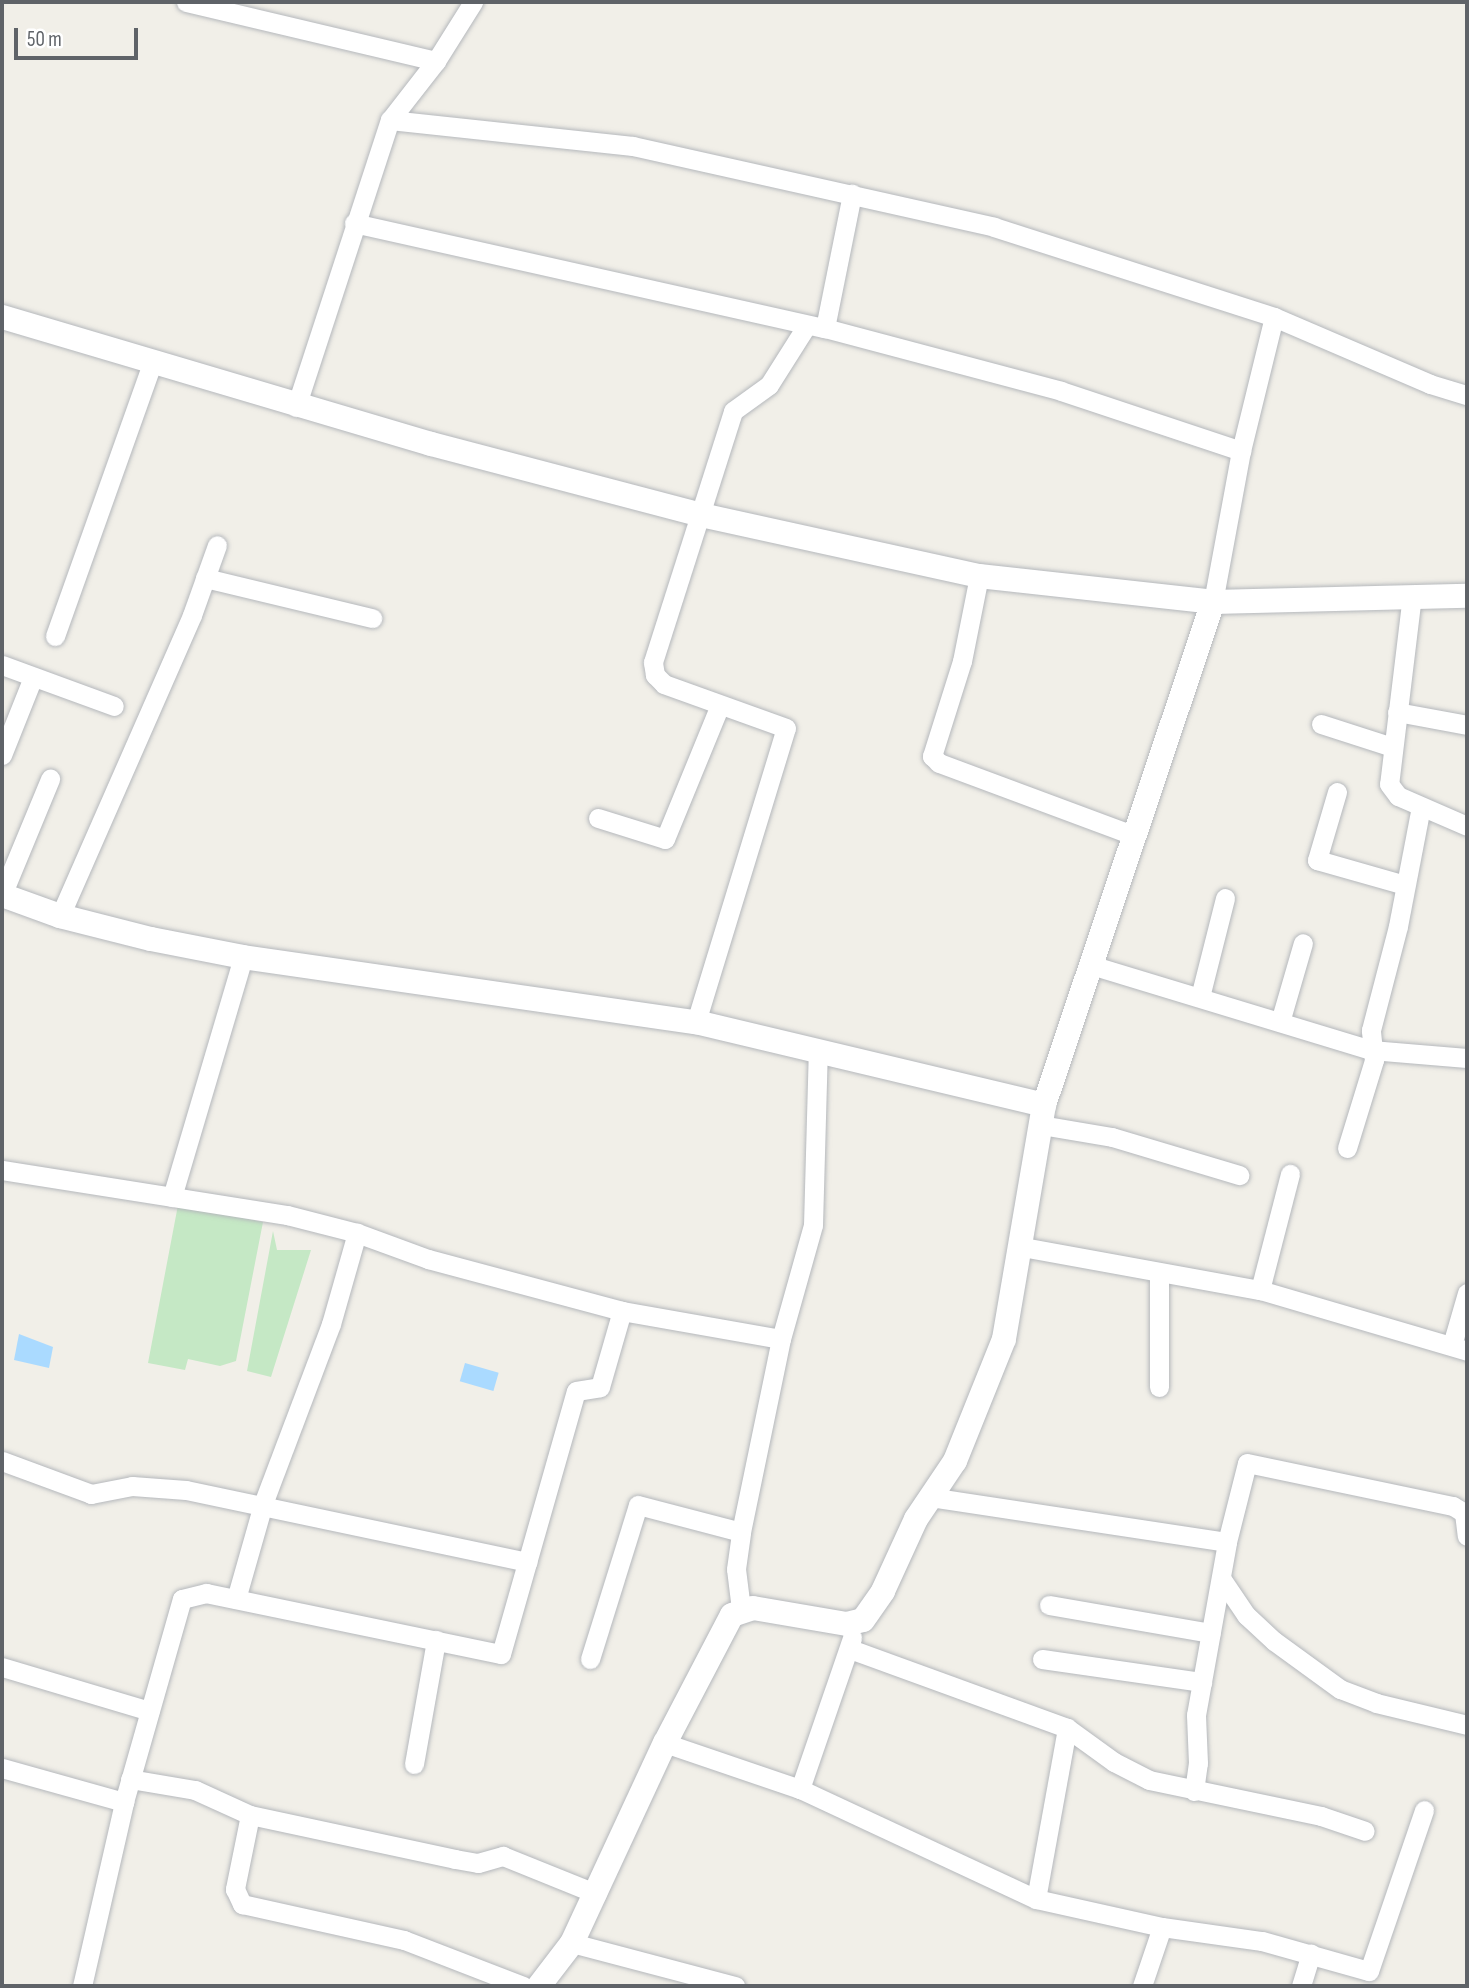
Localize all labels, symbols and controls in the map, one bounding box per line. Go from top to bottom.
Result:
scale bar [18,14,142,58]
text: 50 m [27,27,62,52]

